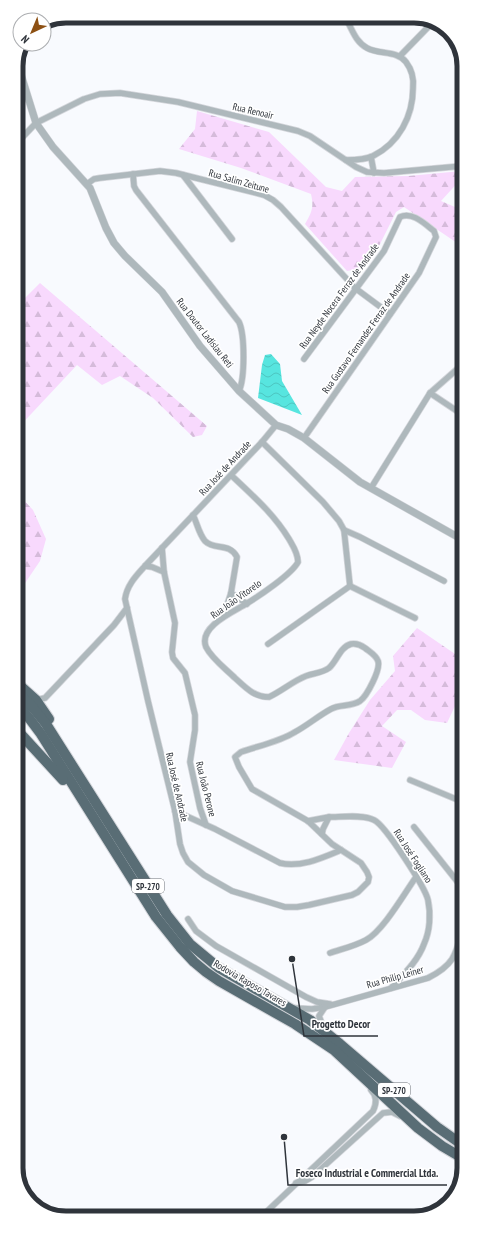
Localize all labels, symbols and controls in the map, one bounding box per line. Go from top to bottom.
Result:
north arrow [12,12,52,52]
text: N [18,32,32,46]
street label: Rua Renoair [231,100,275,122]
street label: Rua Salim Zeitune [207,166,271,196]
street label: Rua Neyde Nocera Ferraz de Andrade [296,241,382,351]
street label: Rua Gustavo Fernandez Ferraz de Andrade [319,270,413,396]
street label: Rua Doutor Ladislau Reti [174,295,236,371]
street label: Rua José de Andrade [196,438,254,498]
street label: Rua João Vitorelo [208,577,264,621]
street label: Rua José de Andrade [163,751,191,823]
street label: Rua João Perone [193,760,219,818]
street label: Rua José Fogliano [391,827,435,885]
road number: SP-270 [132,879,164,893]
street label: Rodovia Raposo Tavares [211,957,289,1009]
street label: Rua Philip Leiner [365,963,425,991]
callout: Progetto Decor [304,1013,378,1036]
text: Progetto Decor [312,1017,371,1031]
road number: SP-270 [378,1083,410,1097]
callout: Foseco Industrial e Commercial Ltda. [288,1162,447,1185]
text: Foseco Industrial e Commercial Ltda. [296,1166,438,1180]

